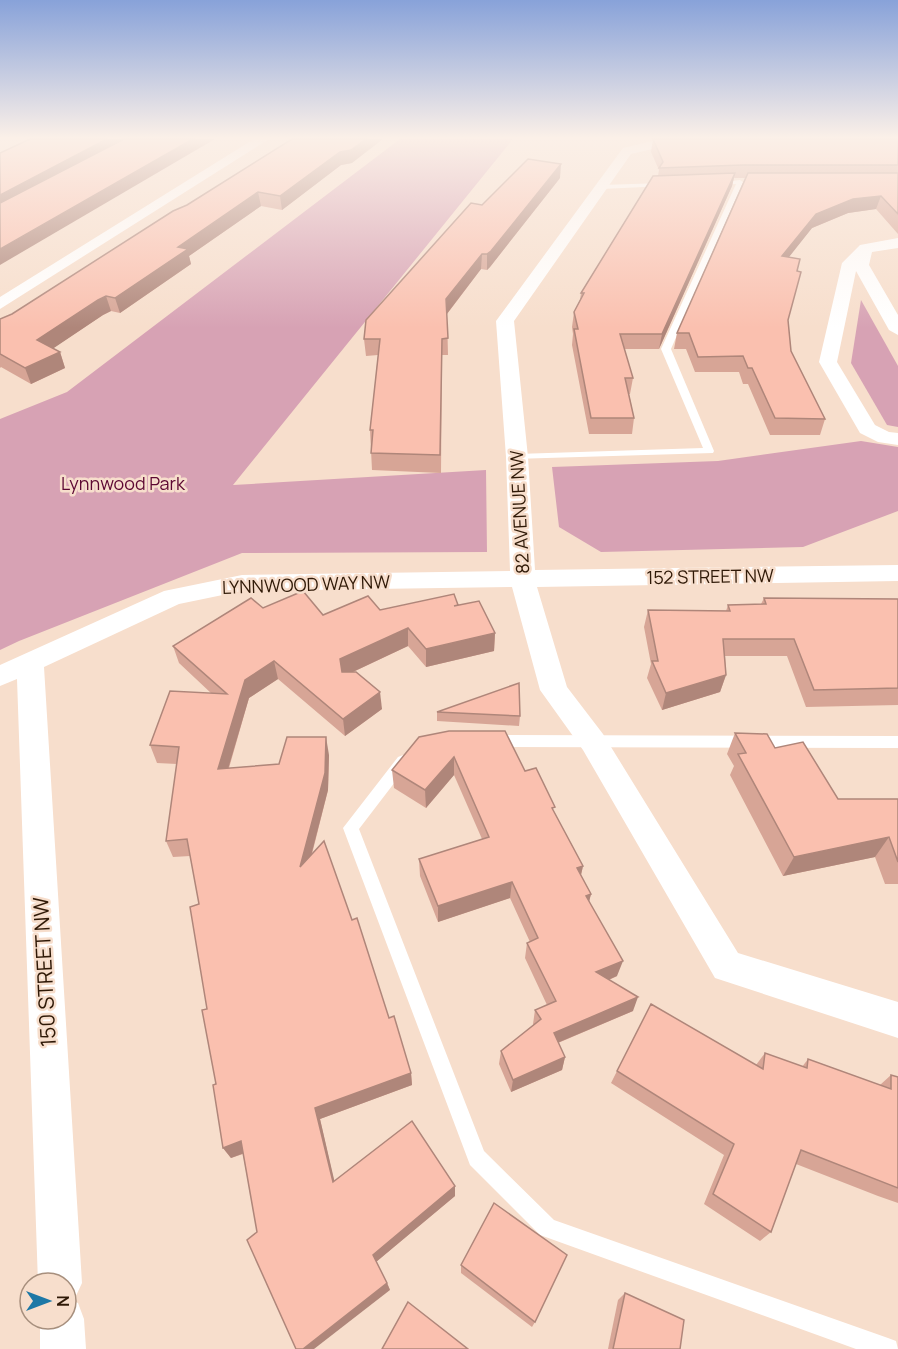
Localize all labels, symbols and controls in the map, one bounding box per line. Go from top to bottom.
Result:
street label: 82 AVENUE NW [504,450,534,574]
park label: Lynnwood Park [61,471,186,495]
street label: 152 STREET NW [646,563,774,589]
street label: LYNNWOOD WAY NW [221,569,391,599]
street label: 150 STREET NW [26,896,62,1048]
north arrow [18,1271,78,1331]
text: N [52,1295,74,1307]

